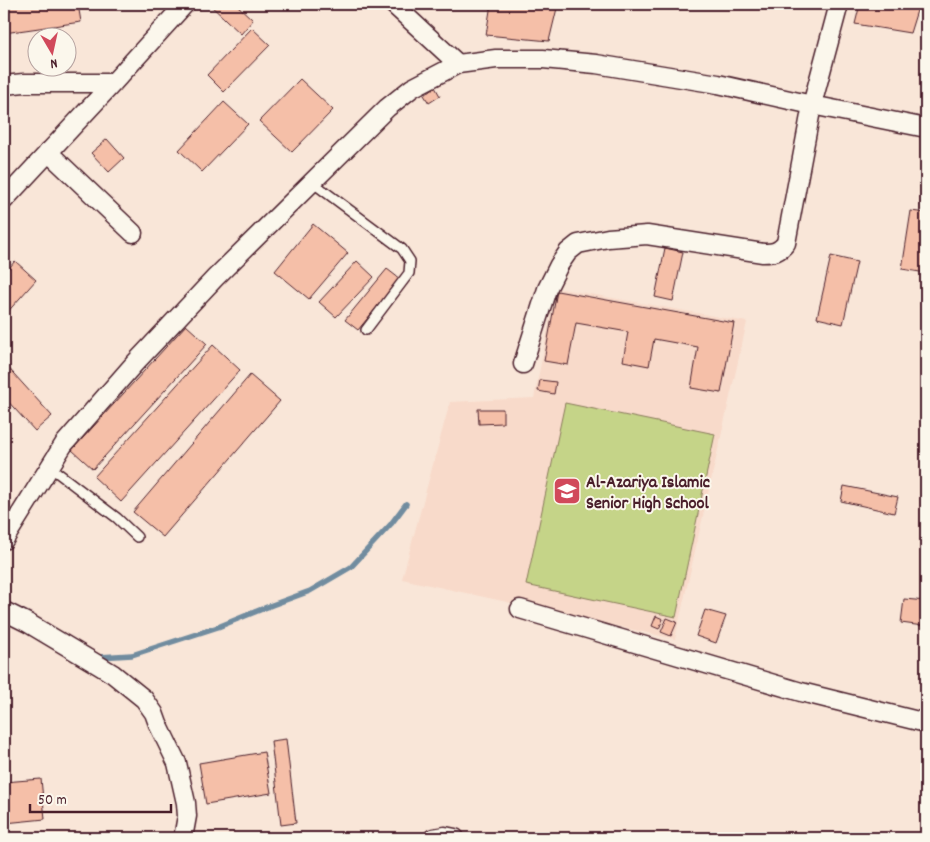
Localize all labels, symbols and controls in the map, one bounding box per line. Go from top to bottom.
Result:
north arrow [28,28,78,78]
text: N [49,52,59,73]
place label: Al-Azariya Islamic Senior High School [586,471,710,517]
school or university icon: Al-Azariya Islamic Senior High School [552,476,582,506]
scale bar [30,782,171,814]
text: 50 m [38,790,67,812]

